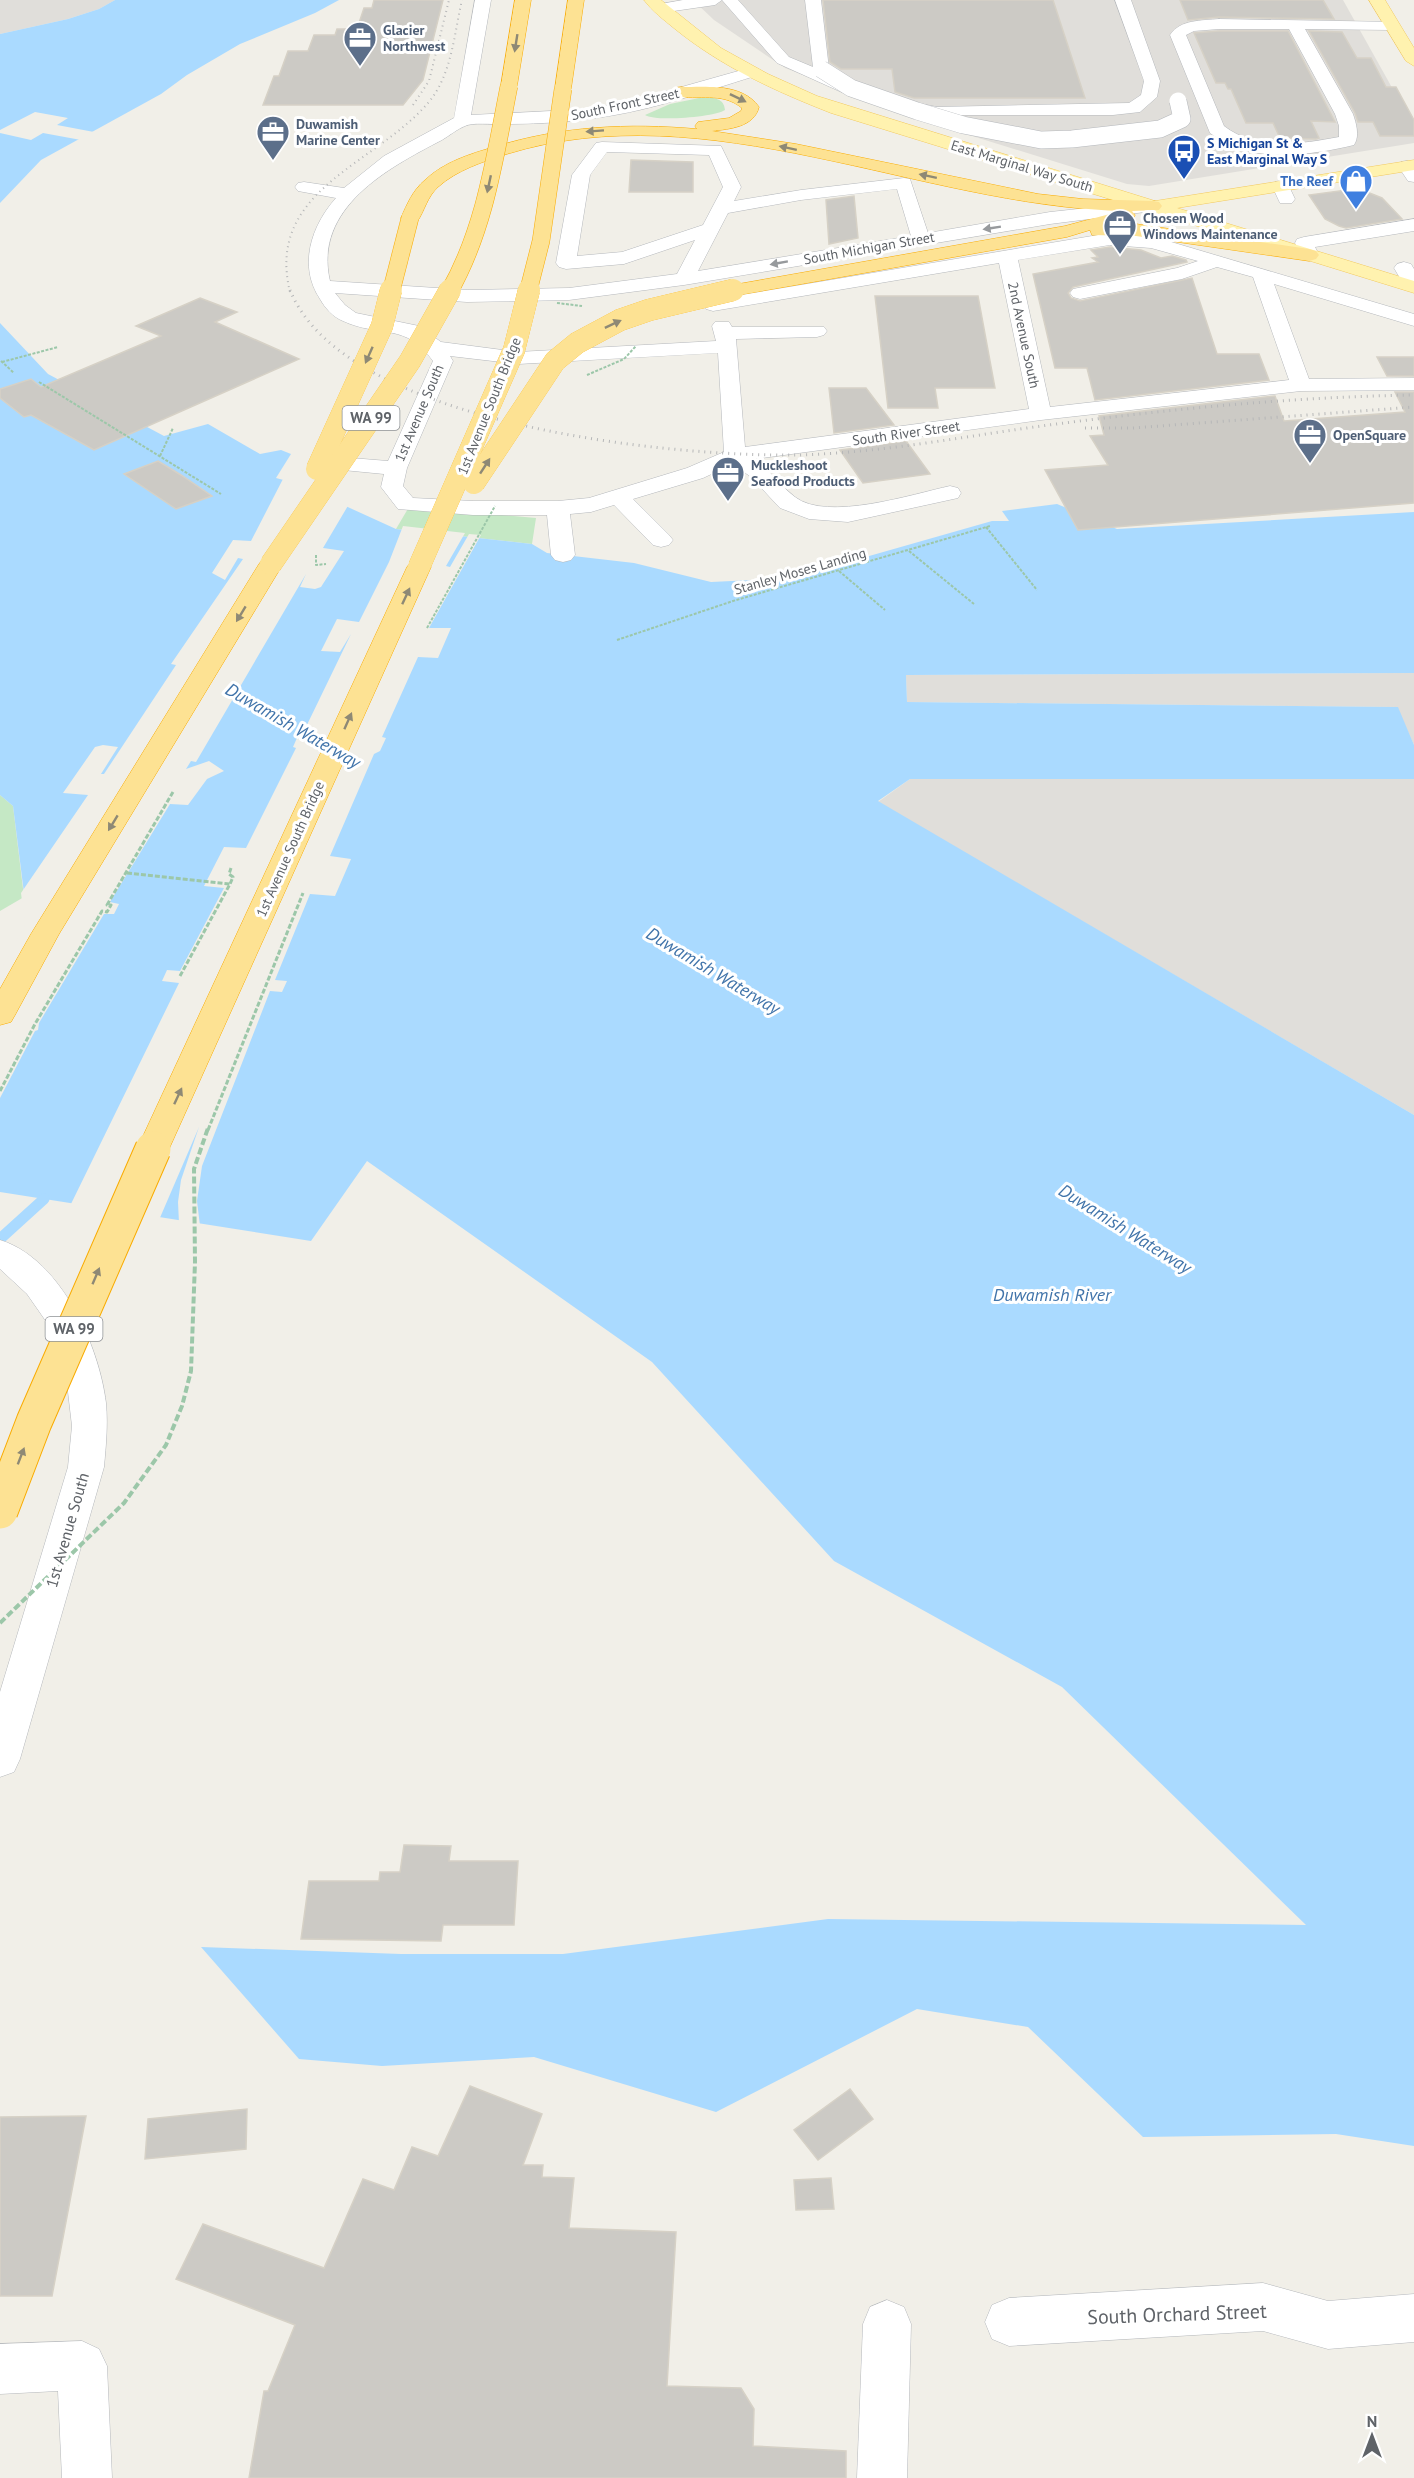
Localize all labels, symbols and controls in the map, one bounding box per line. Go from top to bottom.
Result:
office icon: Glacier Northwest [342,20,378,67]
place label: Glacier Northwest [383,21,446,55]
one-way arrow [511,33,520,52]
street label: South Front Street [569,84,681,124]
one-way arrow [729,93,747,103]
office icon: Duwamish Marine Center [255,114,291,161]
place label: Duwamish Marine Center [296,115,380,149]
one-way arrow [585,127,604,136]
bus stop icon: S Michigan St & East Marginal Way S [1166,133,1202,180]
place label: S Michigan St & East Marginal Way S [1207,134,1327,168]
street label: East Marginal Way South [949,136,1095,196]
one-way arrow [779,143,798,152]
shop icon: The Reef [1338,163,1374,210]
one-way arrow [918,171,937,181]
place label: The Reef [1280,172,1335,190]
one-way arrow [484,175,493,194]
office icon: Chosen Wood Windows Maintenance [1102,208,1138,255]
place label: Chosen Wood Windows Maintenance [1143,209,1278,243]
one-way arrow [982,223,1001,232]
street label: South Michigan Street [802,228,936,268]
one-way arrow [769,259,788,268]
street label: 2nd Avenue South [1004,280,1044,390]
one-way arrow [604,319,621,328]
street label: 1st Avenue South Bridge [453,335,525,477]
one-way arrow [365,346,374,363]
street label: 1st Avenue South [390,362,448,464]
road number: WA 99 [342,406,400,430]
street label: South River Street [851,416,961,449]
office icon: OpenSquare [1292,417,1328,464]
place label: OpenSquare [1333,426,1406,444]
office icon: Muckleshoot Seafood Products [710,455,746,502]
place label: Muckleshoot Seafood Products [751,456,855,490]
one-way arrow [479,458,491,474]
street label: Stanley Moses Landing [732,544,868,598]
one-way arrow [401,588,410,605]
one-way arrow [236,606,246,623]
water label: Duwamish Waterway [222,678,366,774]
one-way arrow [344,713,353,730]
street label: 1st Avenue South Bridge [252,778,328,920]
one-way arrow [108,815,119,831]
water label: Duwamish Waterway [642,921,785,1020]
one-way arrow [173,1088,182,1105]
water label: Duwamish Waterway [1055,1178,1197,1279]
one-way arrow [91,1267,101,1285]
water label: Duwamish River [993,1283,1112,1306]
road number: WA 99 [46,1317,103,1341]
one-way arrow [16,1447,26,1465]
street label: 1st Avenue South [41,1470,93,1590]
street label: South Orchard Street [1087,2298,1267,2330]
north arrow [1342,2406,1402,2466]
text: N [1367,2411,1377,2431]

